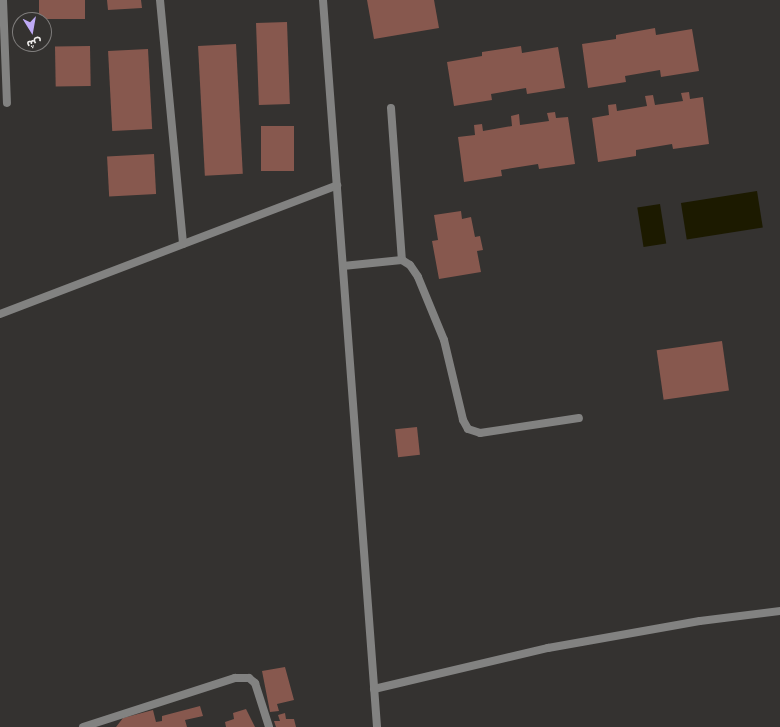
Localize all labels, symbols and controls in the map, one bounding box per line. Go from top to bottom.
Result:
north arrow [12,12,52,52]
text: ش [25,31,44,56]

